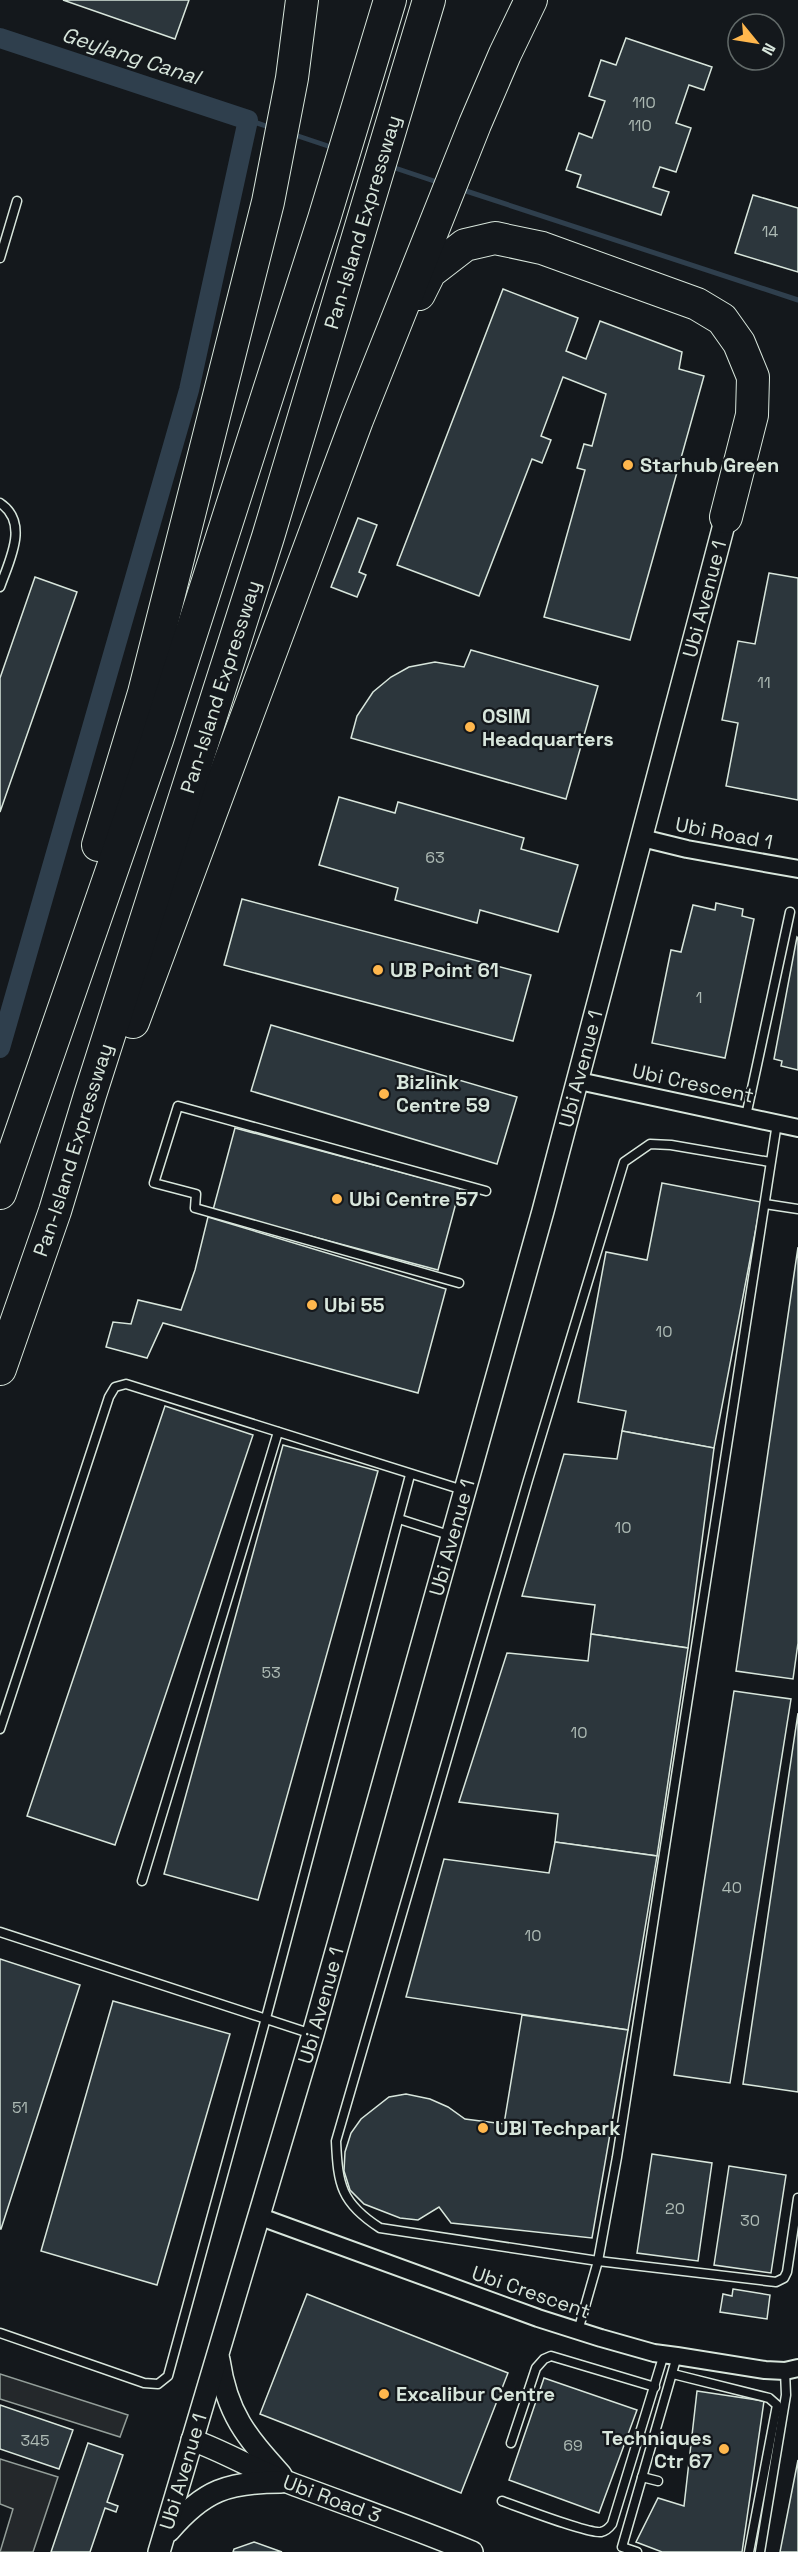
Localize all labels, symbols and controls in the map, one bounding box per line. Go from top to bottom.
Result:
north arrow [726,12,786,72]
water label: Geylang Canal [59,20,206,91]
text: N [757,39,780,59]
house number: 110 [632,92,656,113]
street label: Pan-Island Expressway [318,112,407,332]
house number: 110 [628,115,652,136]
house number: 14 [762,221,778,242]
place label: Starhub Green [640,452,779,478]
marker: Starhub Green [621,458,635,472]
street label: Ubi Avenue 1 [677,537,732,660]
street label: Pan-Island Expressway [174,577,266,797]
house number: 11 [757,672,771,693]
place label: OSIM Headquarters [482,703,614,752]
marker: OSIM Headquarters [463,720,477,734]
street label: Ubi Road 1 [673,811,775,855]
house number: 63 [425,847,445,868]
place label: UB Point 61 [390,957,499,983]
marker: UB Point 61 [371,963,385,977]
house number: 1 [696,987,702,1008]
street label: Ubi Avenue 1 [553,1007,608,1130]
street label: Pan-Island Expressway [27,1040,119,1260]
street label: Ubi Crescent [630,1057,756,1109]
place label: Bizlink Centre 59 [396,1069,490,1118]
marker: Bizlink Centre 59 [377,1087,391,1101]
place label: Ubi Centre 57 [349,1186,478,1212]
marker: Ubi Centre 57 [330,1192,344,1206]
place label: Ubi 55 [324,1292,385,1318]
marker: Ubi 55 [305,1298,319,1312]
house number: 10 [656,1321,672,1342]
street label: Ubi Avenue 1 [423,1476,480,1599]
house number: 10 [615,1517,631,1538]
house number: 53 [261,1662,281,1683]
house number: 10 [571,1722,587,1743]
house number: 40 [722,1877,742,1898]
house number: 10 [525,1925,541,1946]
street label: Ubi Avenue 1 [292,1944,350,2067]
house number: 51 [12,2097,28,2118]
place label: UBI Techpark [495,2115,620,2141]
marker: UBI Techpark [476,2121,490,2135]
house number: 20 [665,2198,685,2219]
house number: 30 [740,2210,760,2231]
street label: Ubi Crescent [468,2260,594,2324]
place label: Excalibur Centre [396,2381,555,2407]
marker: Excalibur Centre [377,2387,391,2401]
street label: Ubi Avenue 1 [153,2410,213,2533]
place label: Techniques Ctr 67 [602,2425,712,2474]
house number: 345 [20,2430,50,2451]
house number: 69 [563,2435,583,2456]
marker: Techniques Ctr 67 [717,2442,731,2456]
street label: Ubi Road 3 [279,2469,385,2529]

